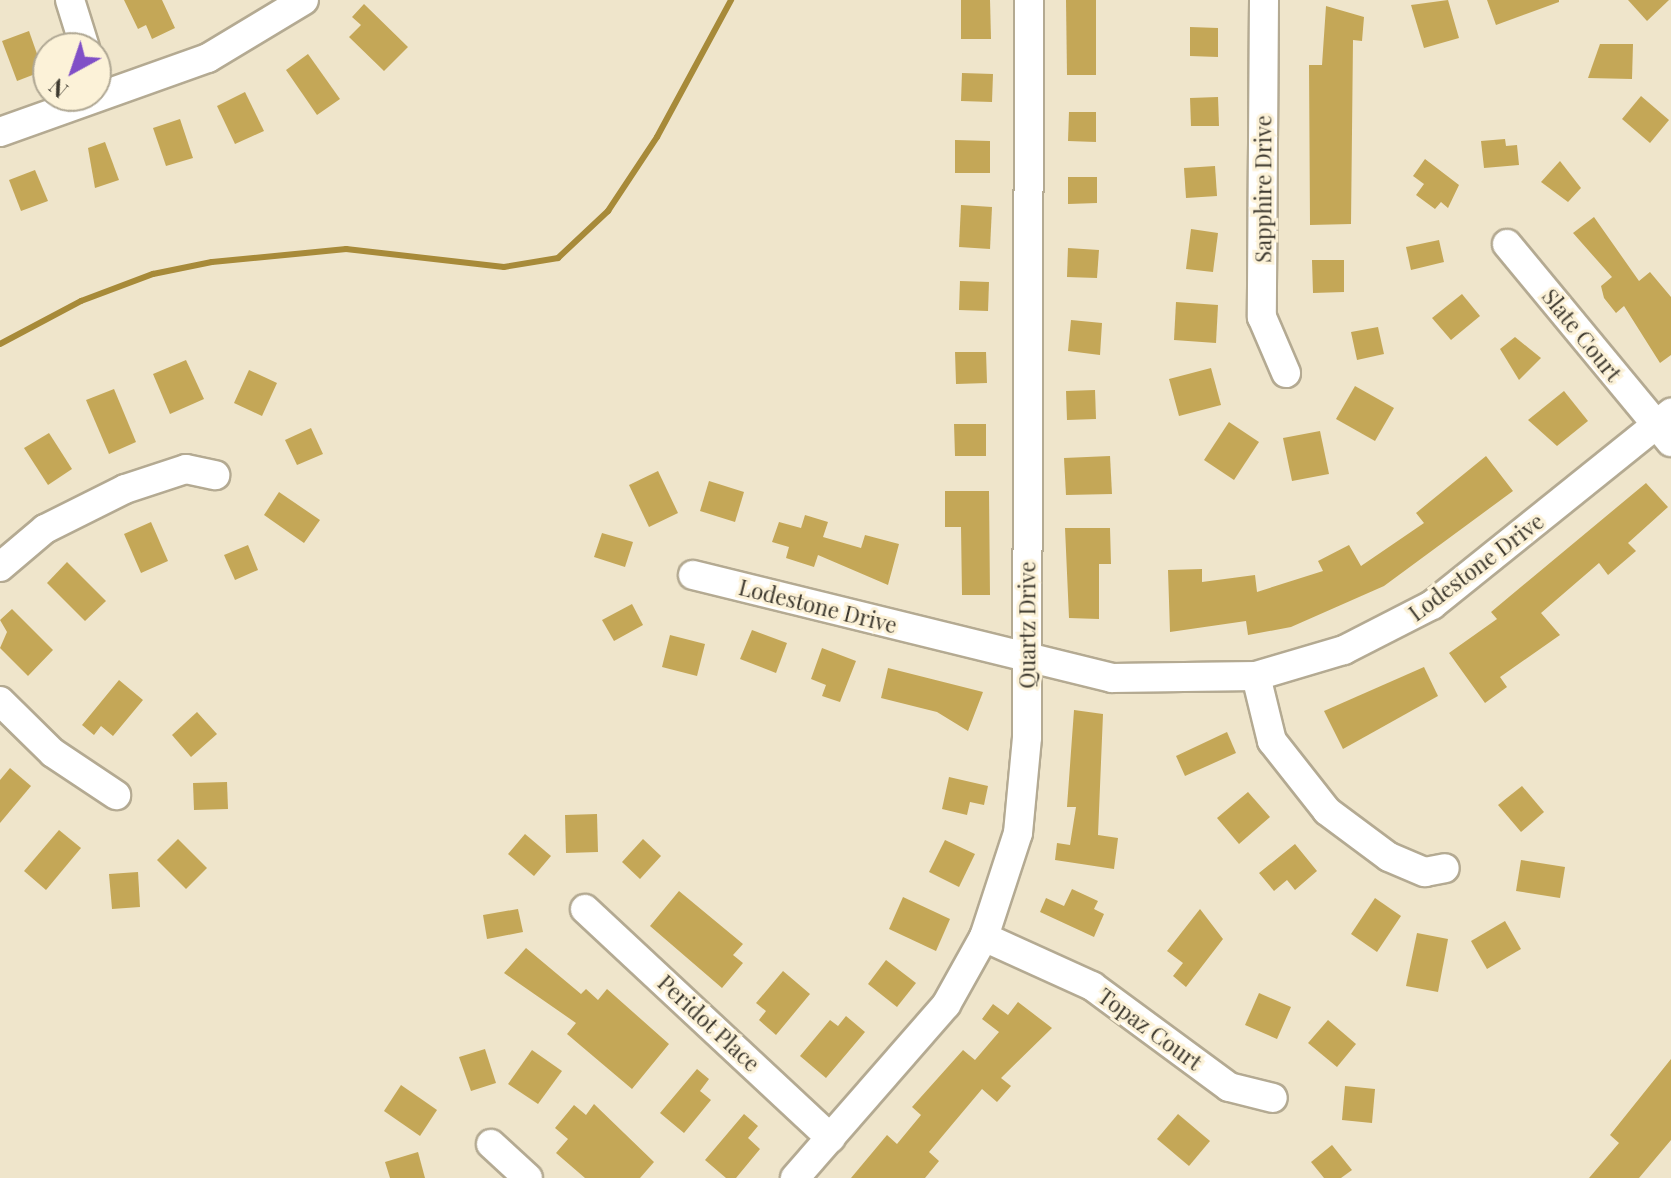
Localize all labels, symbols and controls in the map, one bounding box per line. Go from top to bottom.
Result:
north arrow [32,32,112,112]
text: N [42,72,74,105]
street label: Sapphire Drive [1250,115,1276,263]
street label: Slate Court [1537,284,1627,386]
street label: Lodestone Drive [1403,508,1549,626]
street label: Quartz Drive [1014,561,1040,689]
street label: Lodestone Drive [736,574,900,638]
street label: Peridot Place [653,969,765,1077]
street label: Topaz Court [1093,982,1207,1076]

